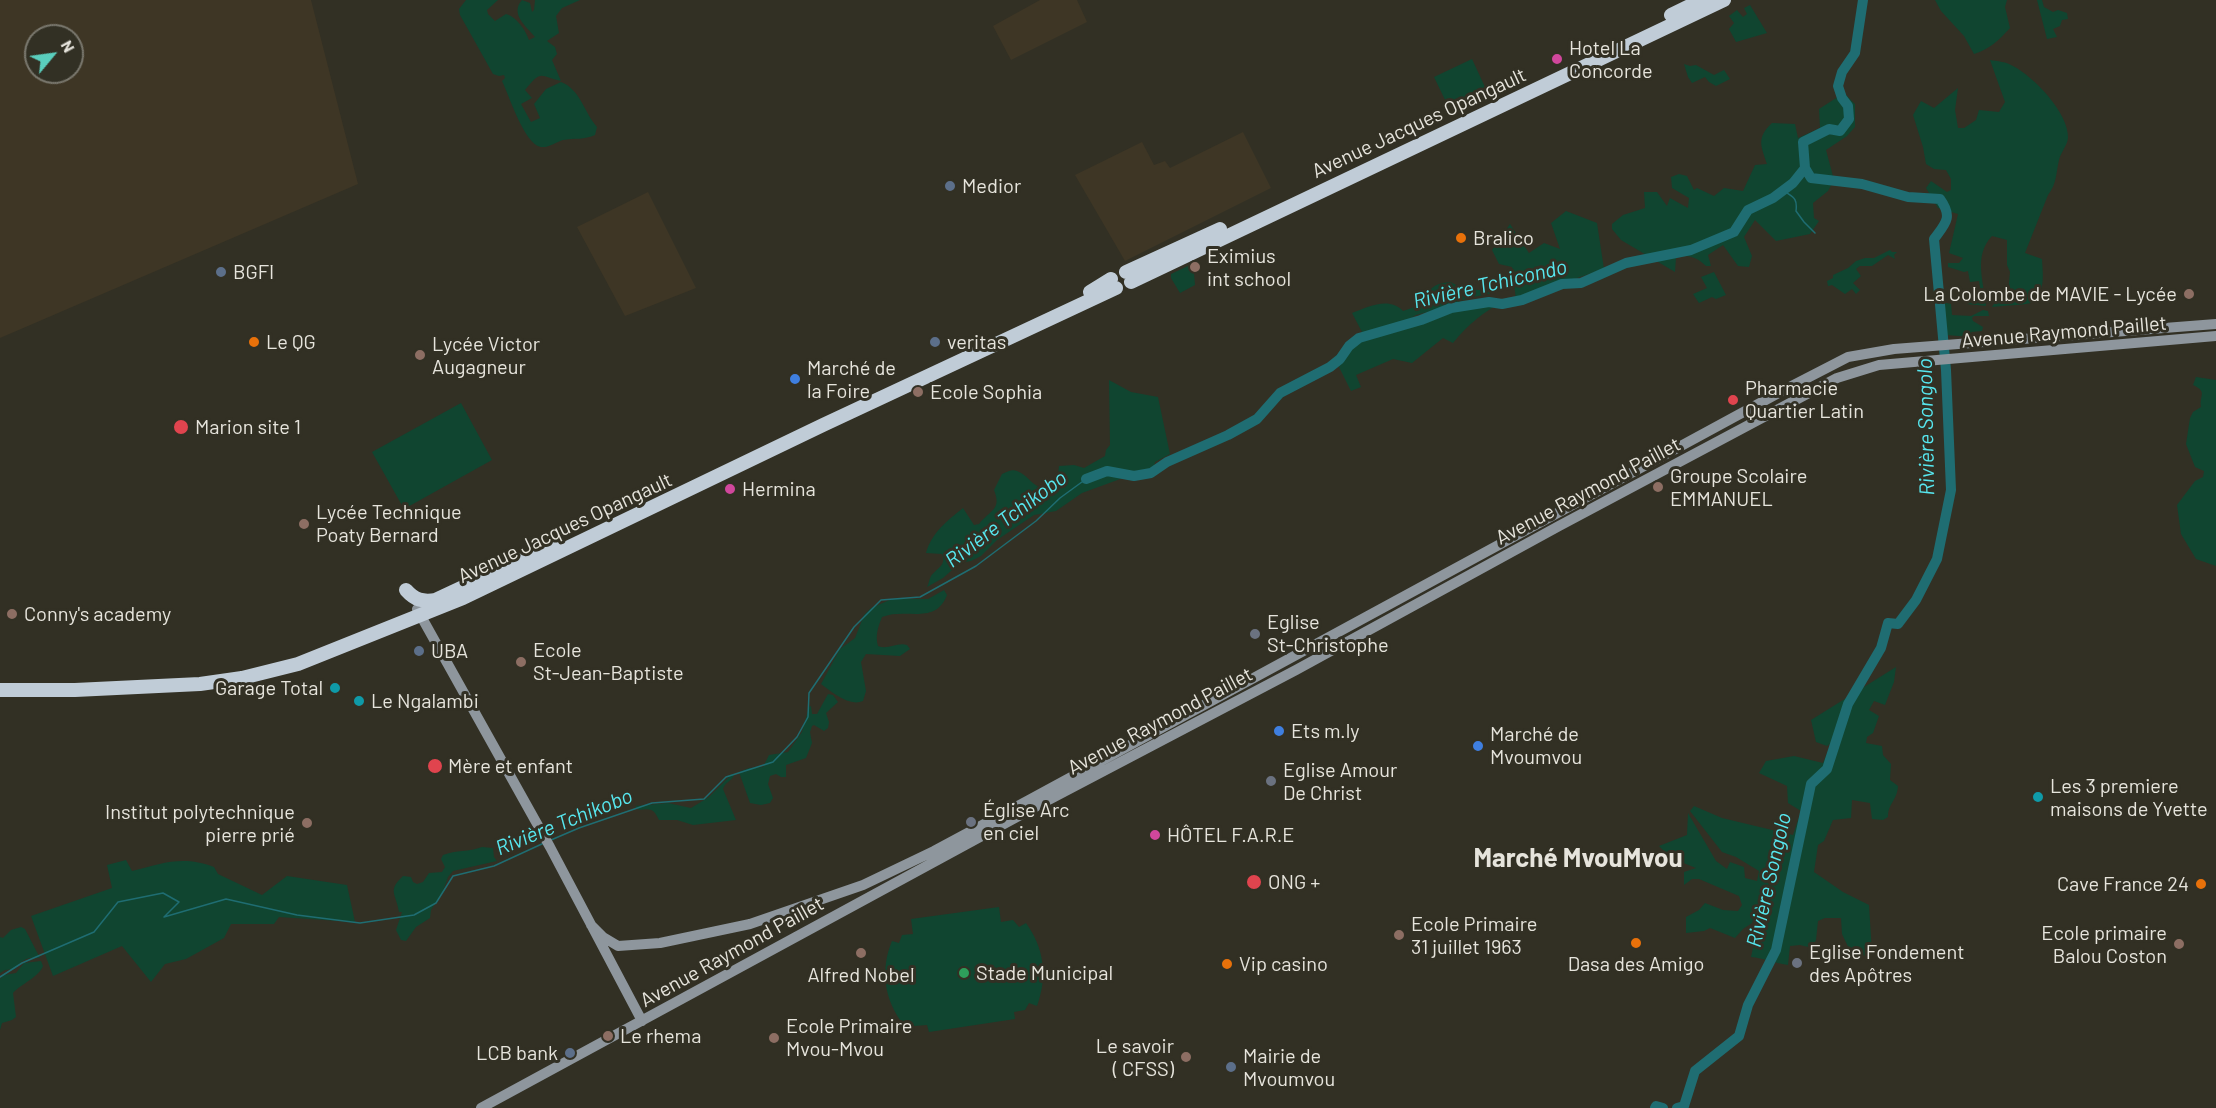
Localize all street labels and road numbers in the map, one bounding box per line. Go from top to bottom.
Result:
street label: Avenue Jacques Opangault [1308,63,1530,183]
street label: Avenue Raymond Paillet [1960,311,2168,353]
street label: Avenue Raymond Paillet [1491,432,1685,550]
street label: Avenue Jacques Opangault [454,468,676,588]
street label: Avenue Raymond Paillet [1063,662,1257,780]
street label: Avenue Raymond Paillet [636,892,828,1012]

